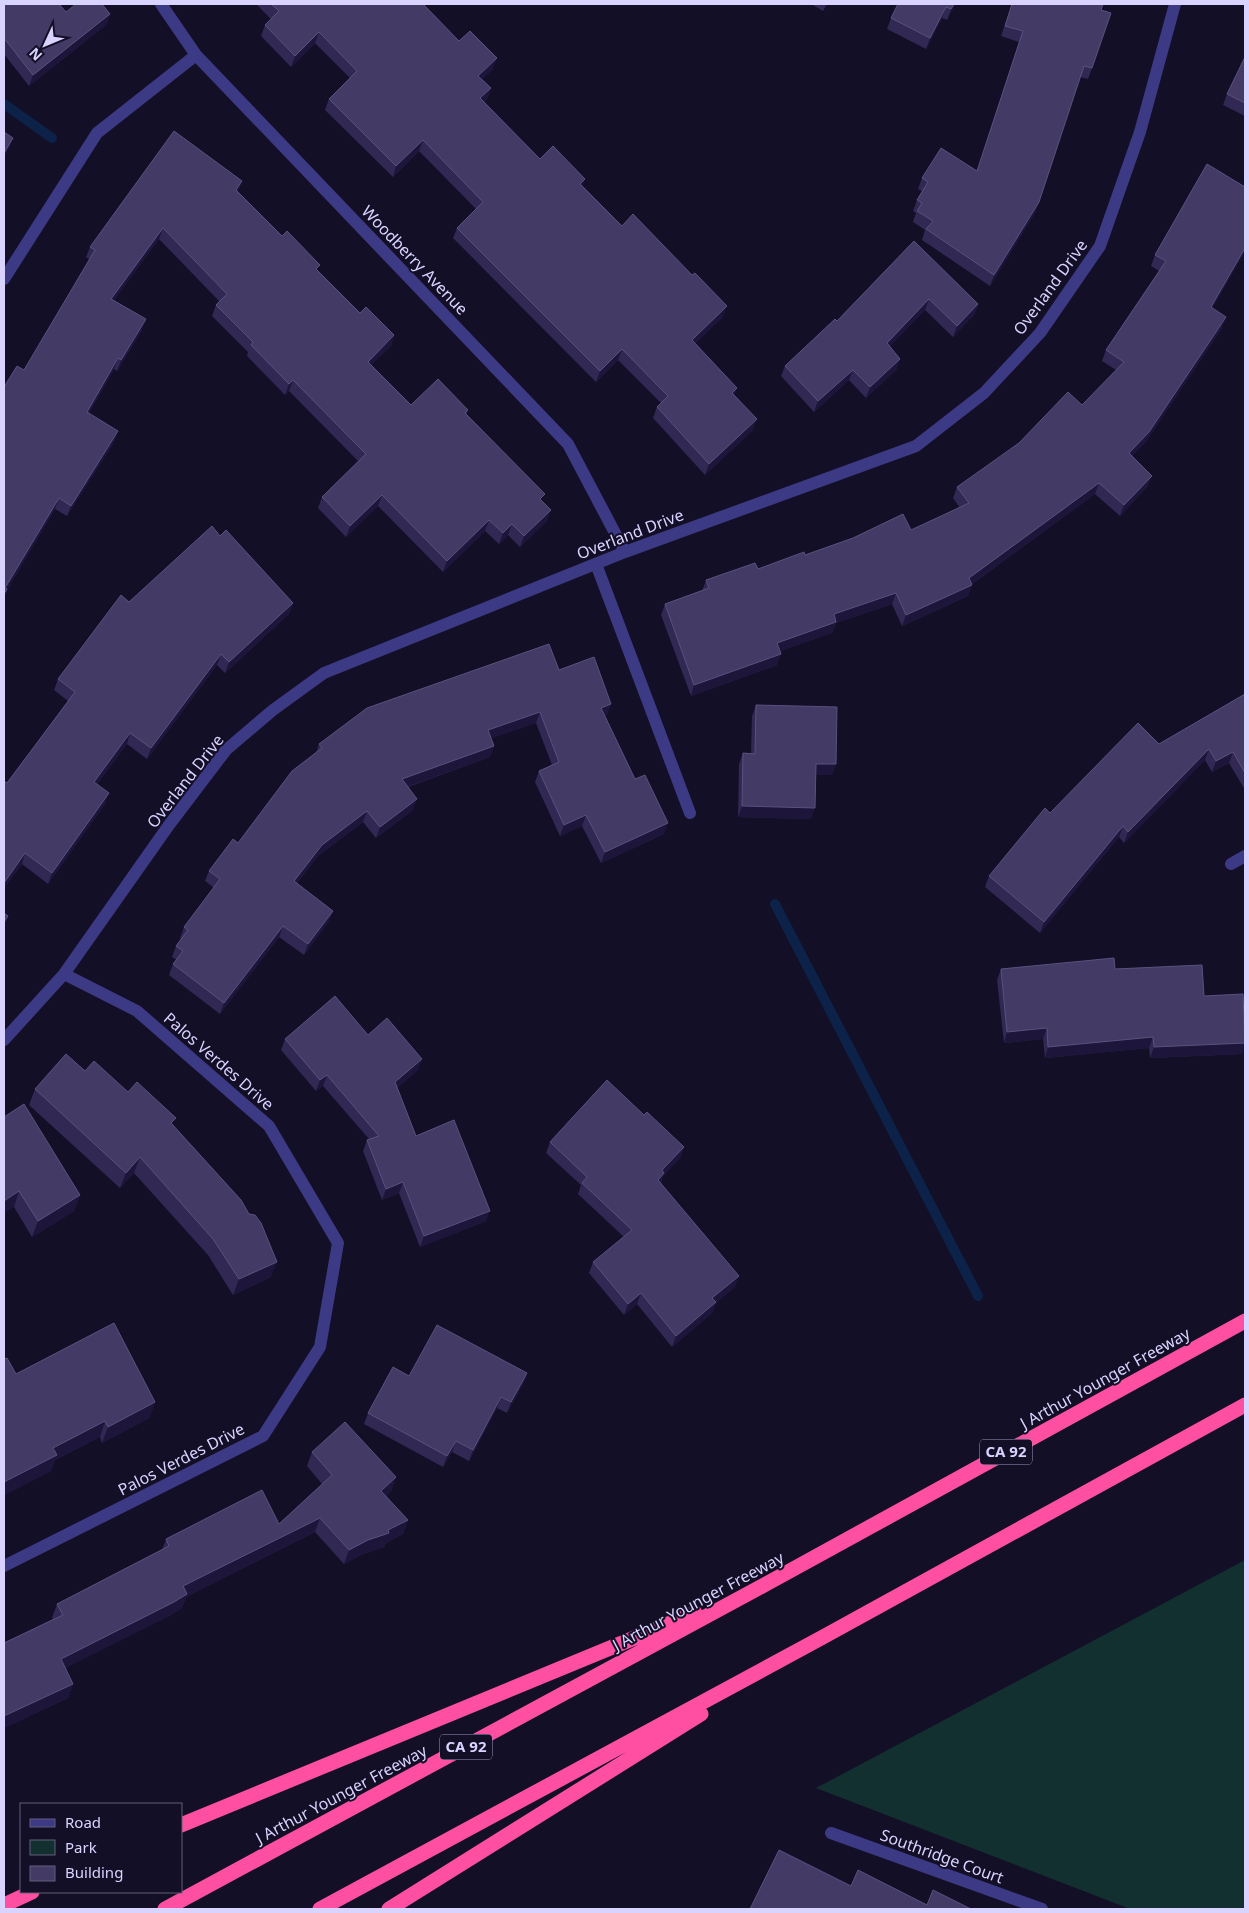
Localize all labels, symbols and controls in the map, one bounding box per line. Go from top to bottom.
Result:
north arrow [20,20,70,70]
text: N [24,44,46,65]
street label: Woodberry Avenue [357,200,473,320]
street label: Overland Drive [1008,235,1092,339]
street label: Overland Drive [573,504,687,564]
street label: Overland Drive [142,730,228,832]
street label: Palos Verdes Drive [159,1007,279,1115]
street label: J Arthur Younger Freeway [1014,1322,1195,1435]
street label: Palos Verdes Drive [114,1418,248,1500]
road number: CA 92 [980,1440,1032,1464]
street label: J Arthur Younger Freeway [607,1546,788,1657]
road number: CA 92 [440,1734,492,1760]
street label: J Arthur Younger Freeway [250,1739,431,1850]
legend [20,1803,182,1893]
text: Road [65,1812,101,1832]
street label: Southridge Court [877,1823,1007,1889]
text: Park [65,1837,97,1857]
text: Building [65,1862,123,1882]

